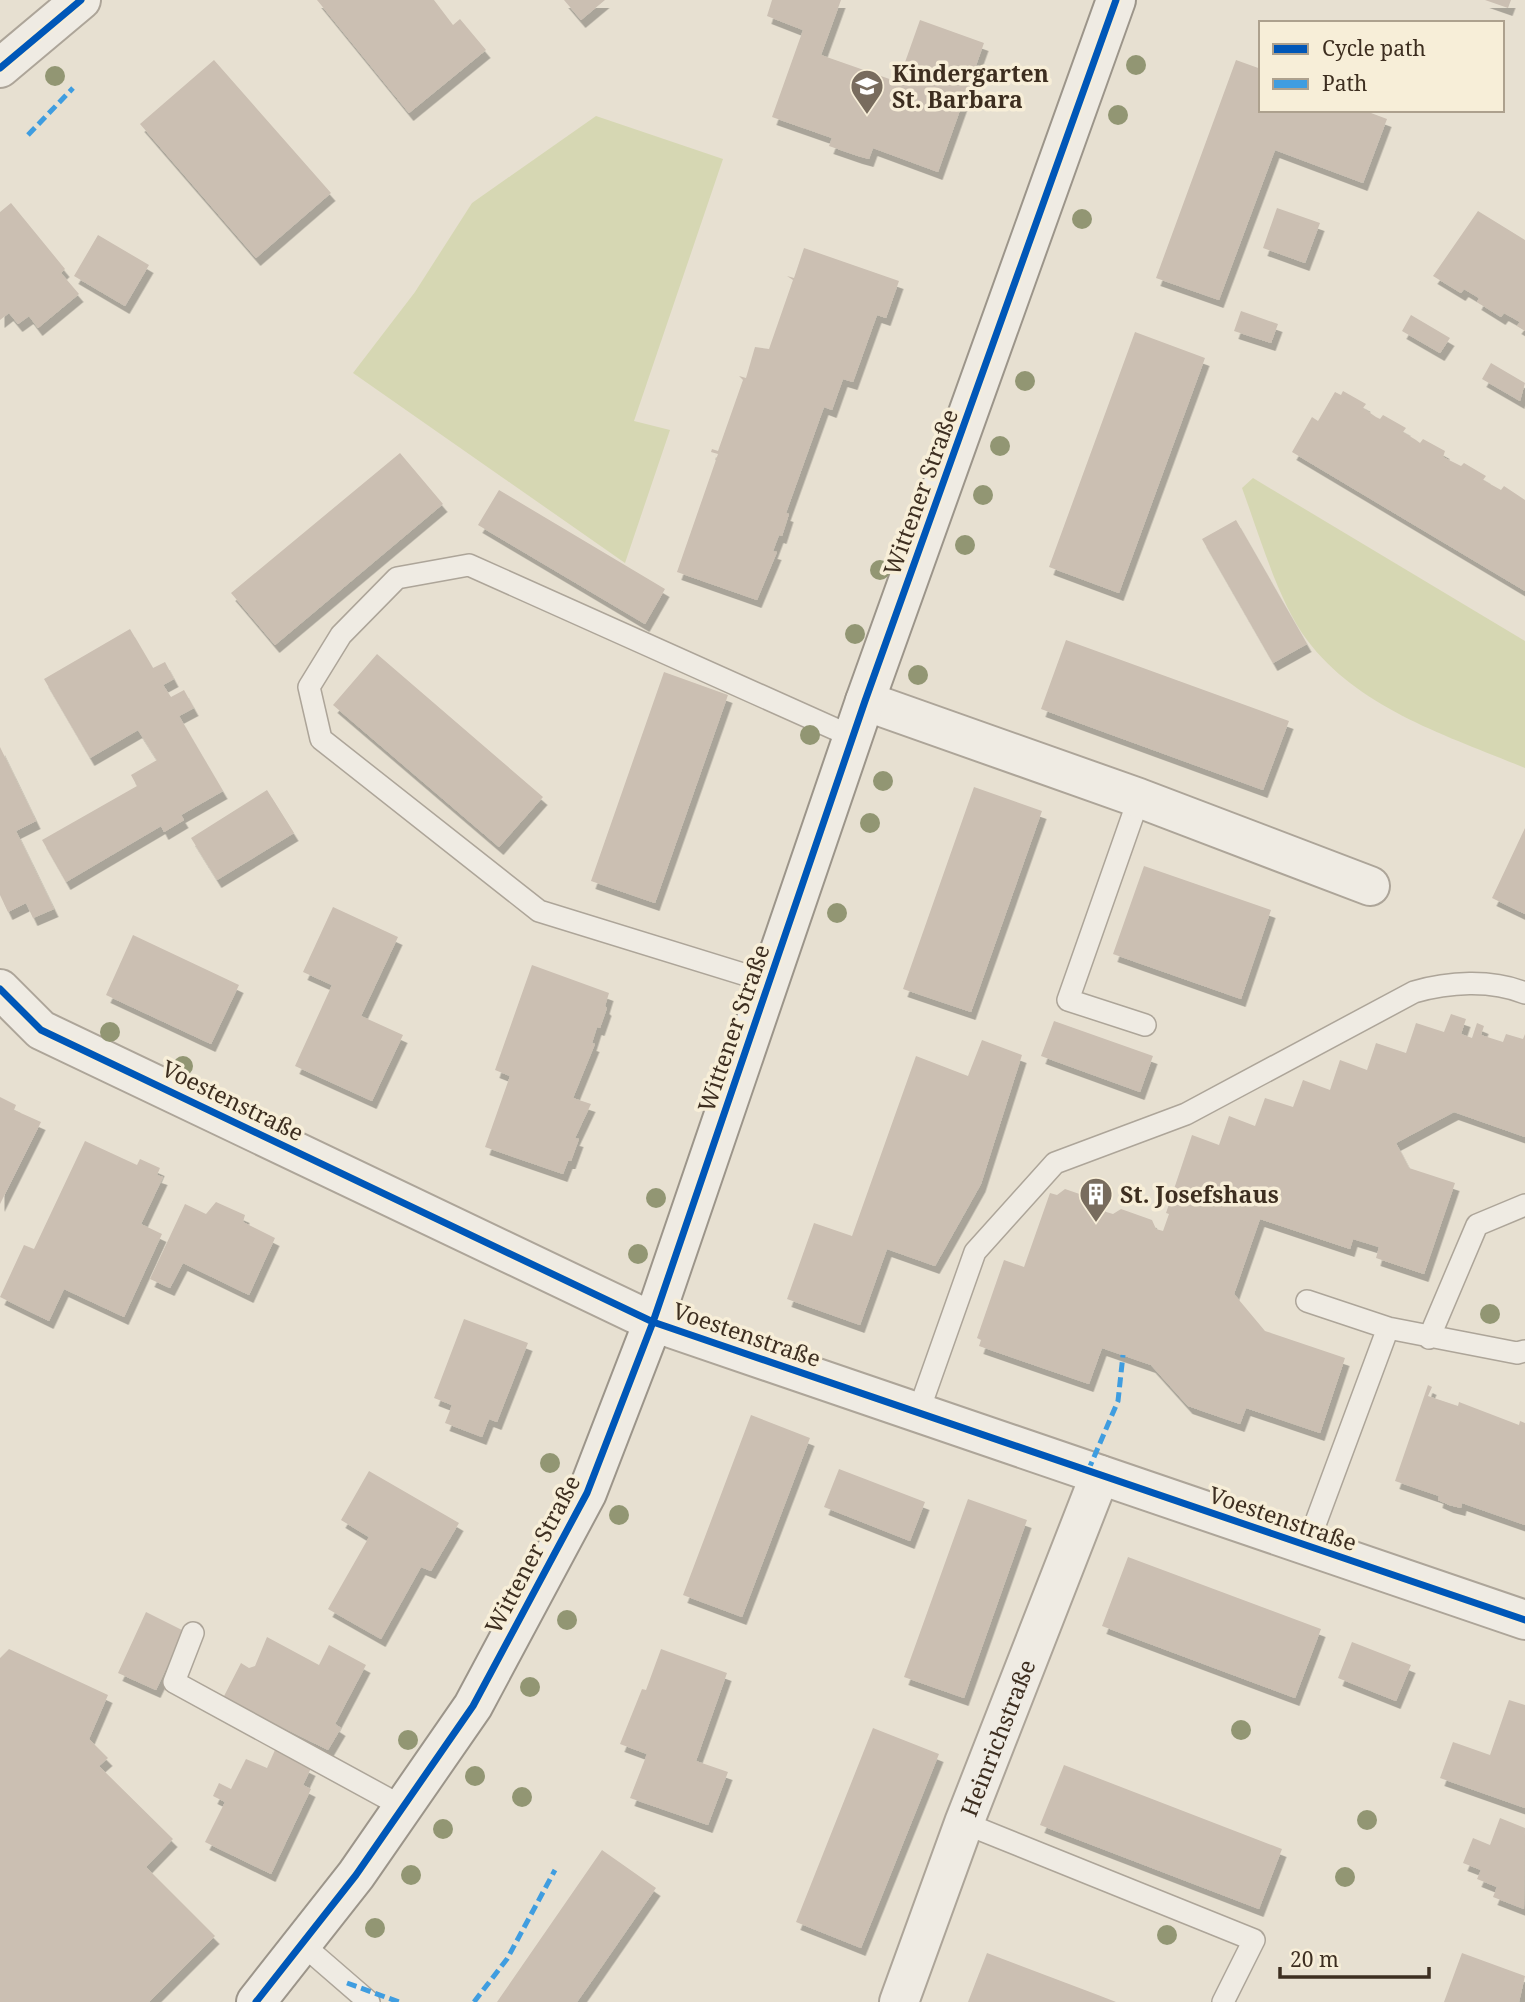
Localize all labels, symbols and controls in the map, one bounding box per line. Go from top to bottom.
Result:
legend [1259,21,1504,112]
text: Cycle path [1322,34,1426,62]
place label: Kindergarten St. Barbara [892,57,1049,115]
school or university icon: Kindergarten St. Barbara [848,67,886,116]
text: Path [1322,69,1367,97]
street label: Wittener Straße [875,404,965,580]
street label: Wittener Straße [689,940,777,1116]
street label: Voestenstraße [157,1052,309,1148]
building icon: St. Josefshaus [1077,1175,1115,1224]
place label: St. Josefshaus [1120,1178,1279,1210]
street label: Voestenstraße [669,1294,825,1374]
street label: Wittener Straße [477,1469,587,1639]
street label: Voestenstraße [1205,1478,1361,1558]
street label: Heinrichstraße [952,1655,1042,1821]
scale bar [1280,1936,1429,1980]
text: 20 m [1290,1945,1339,1973]

